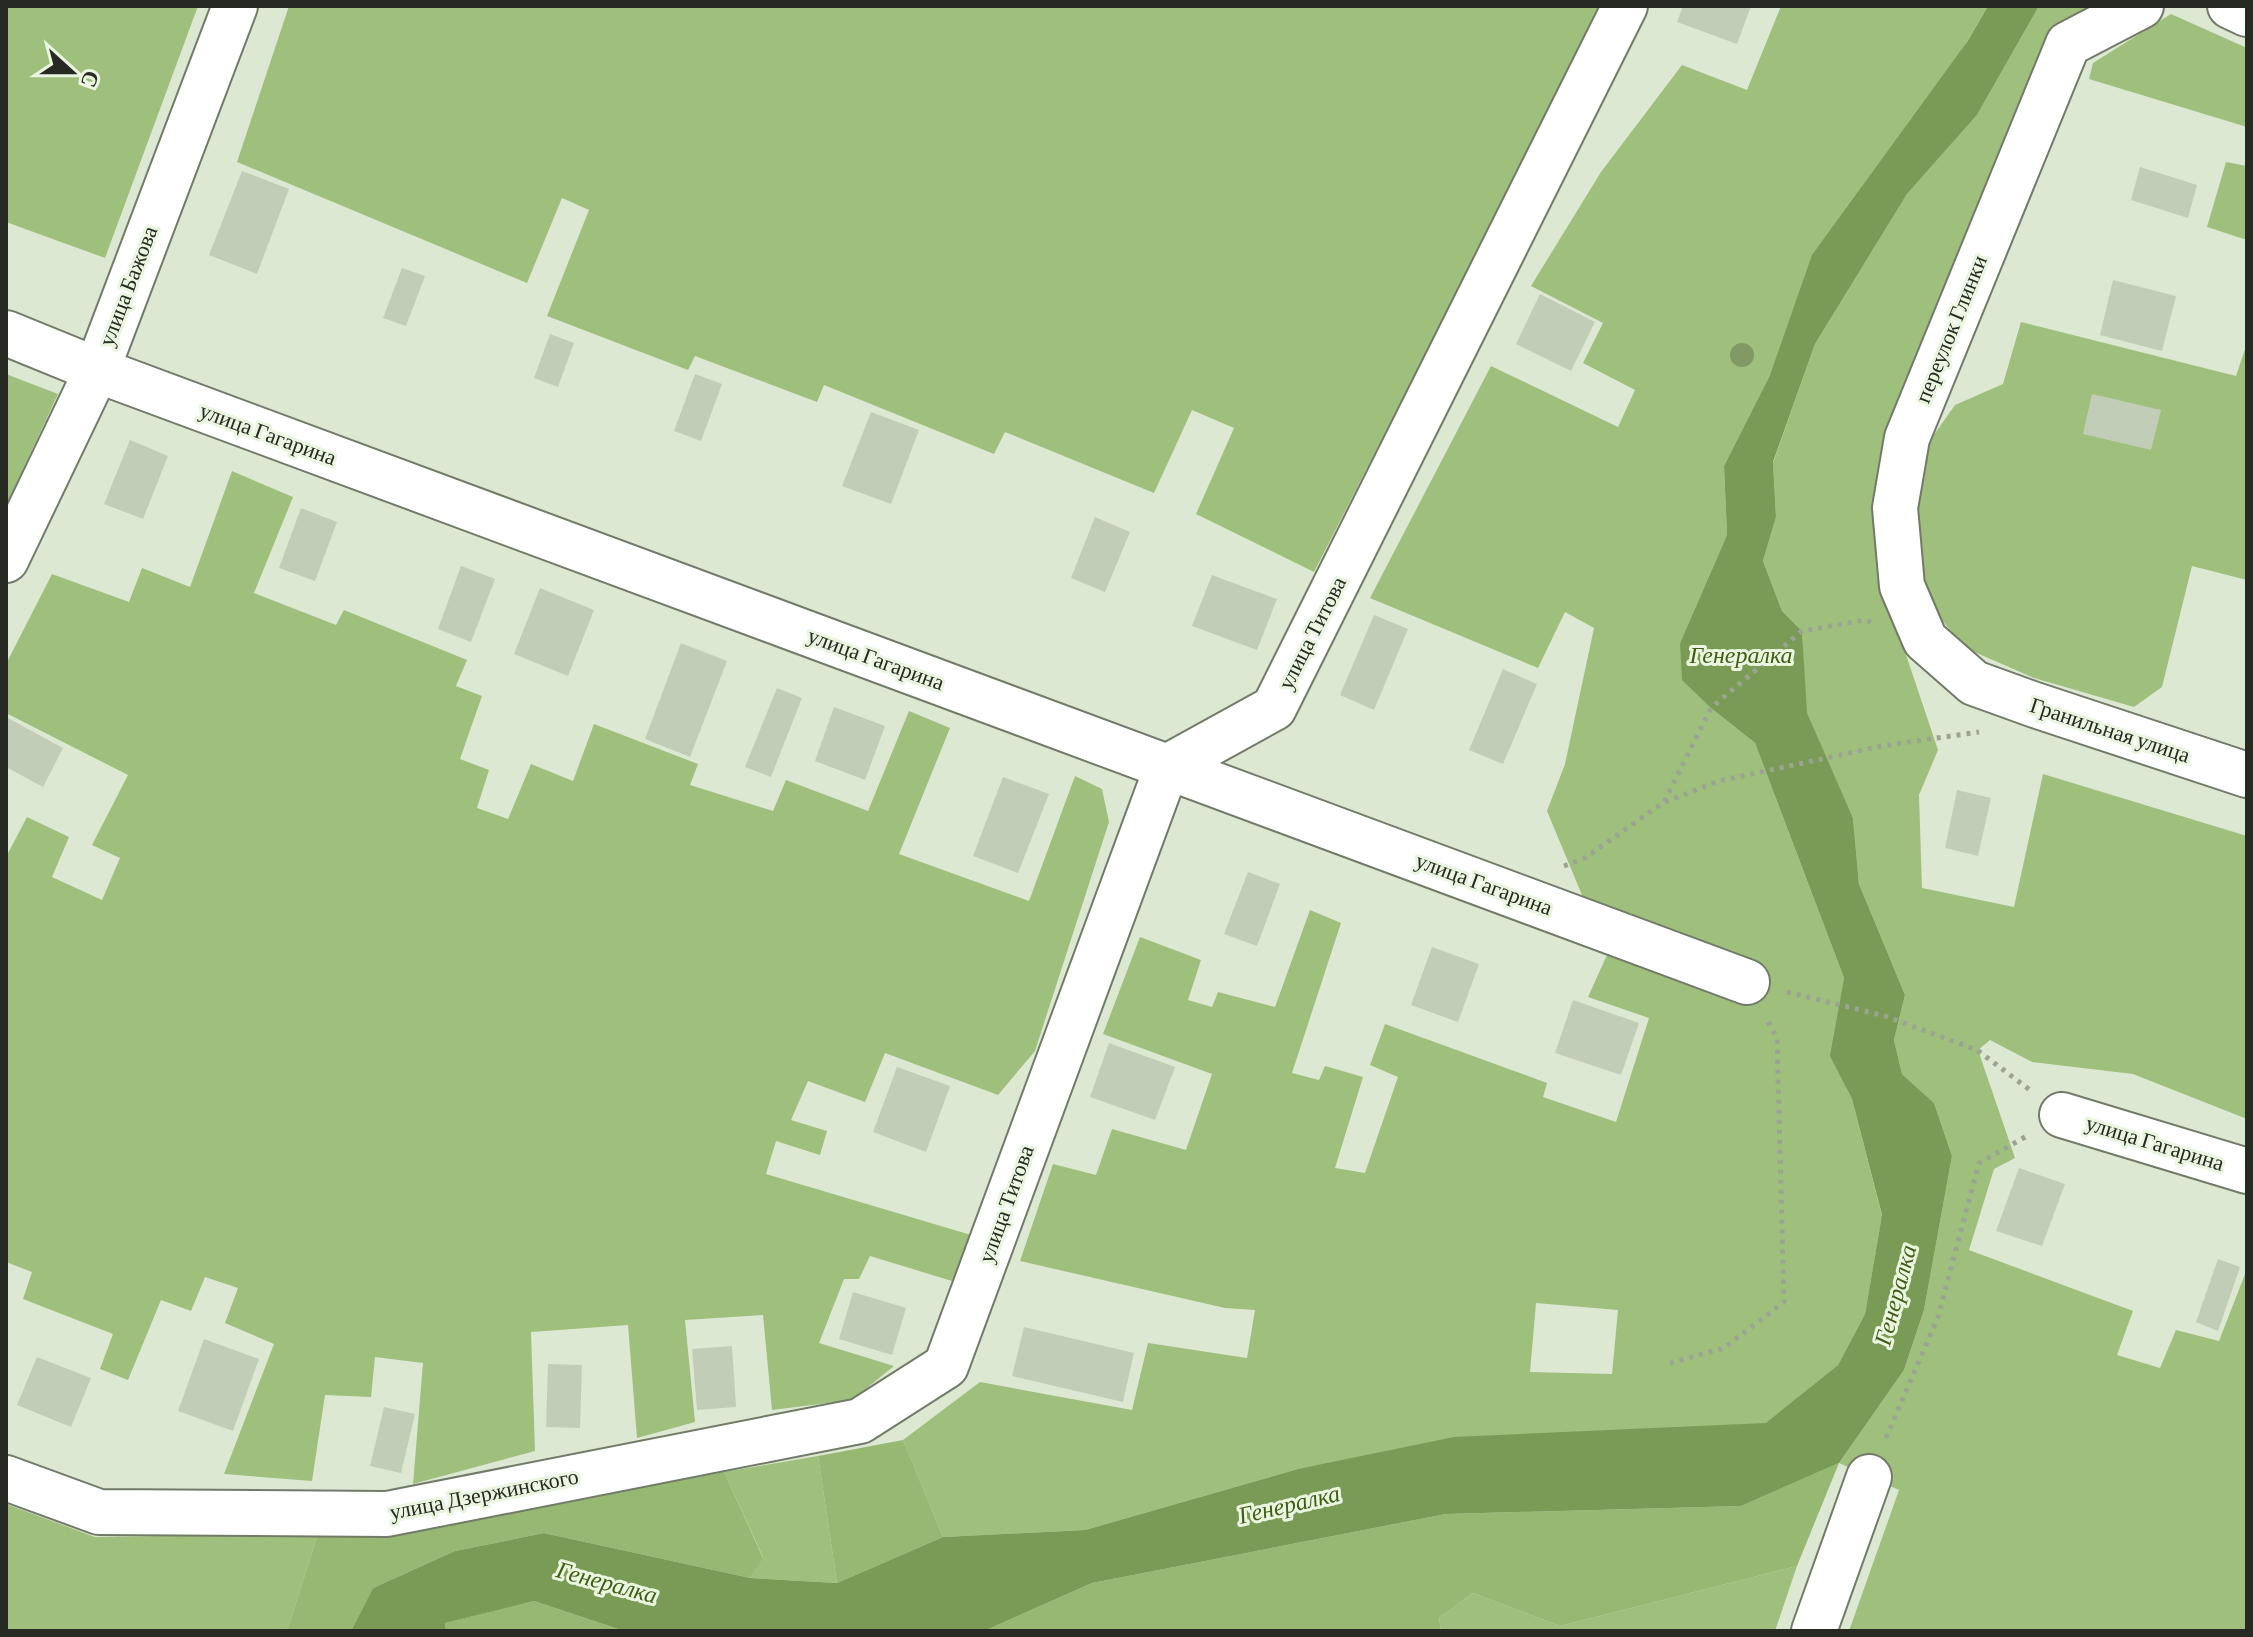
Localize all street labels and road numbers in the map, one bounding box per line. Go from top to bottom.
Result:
street label: улица Бажова [94,222,162,349]
street label: переулок Глинки [1910,251,1992,406]
street label: улица Гагарина [196,398,340,470]
street label: улица Титова [1273,572,1351,694]
street label: улица Гагарина [804,623,948,695]
street label: Гранильная улица [2027,692,2193,768]
street label: улица Гагарина [1412,848,1556,920]
street label: улица Гагарина [2083,1110,2227,1176]
street label: улица Титова [973,1142,1039,1266]
street label: улица Дзержинского [387,1463,581,1525]

